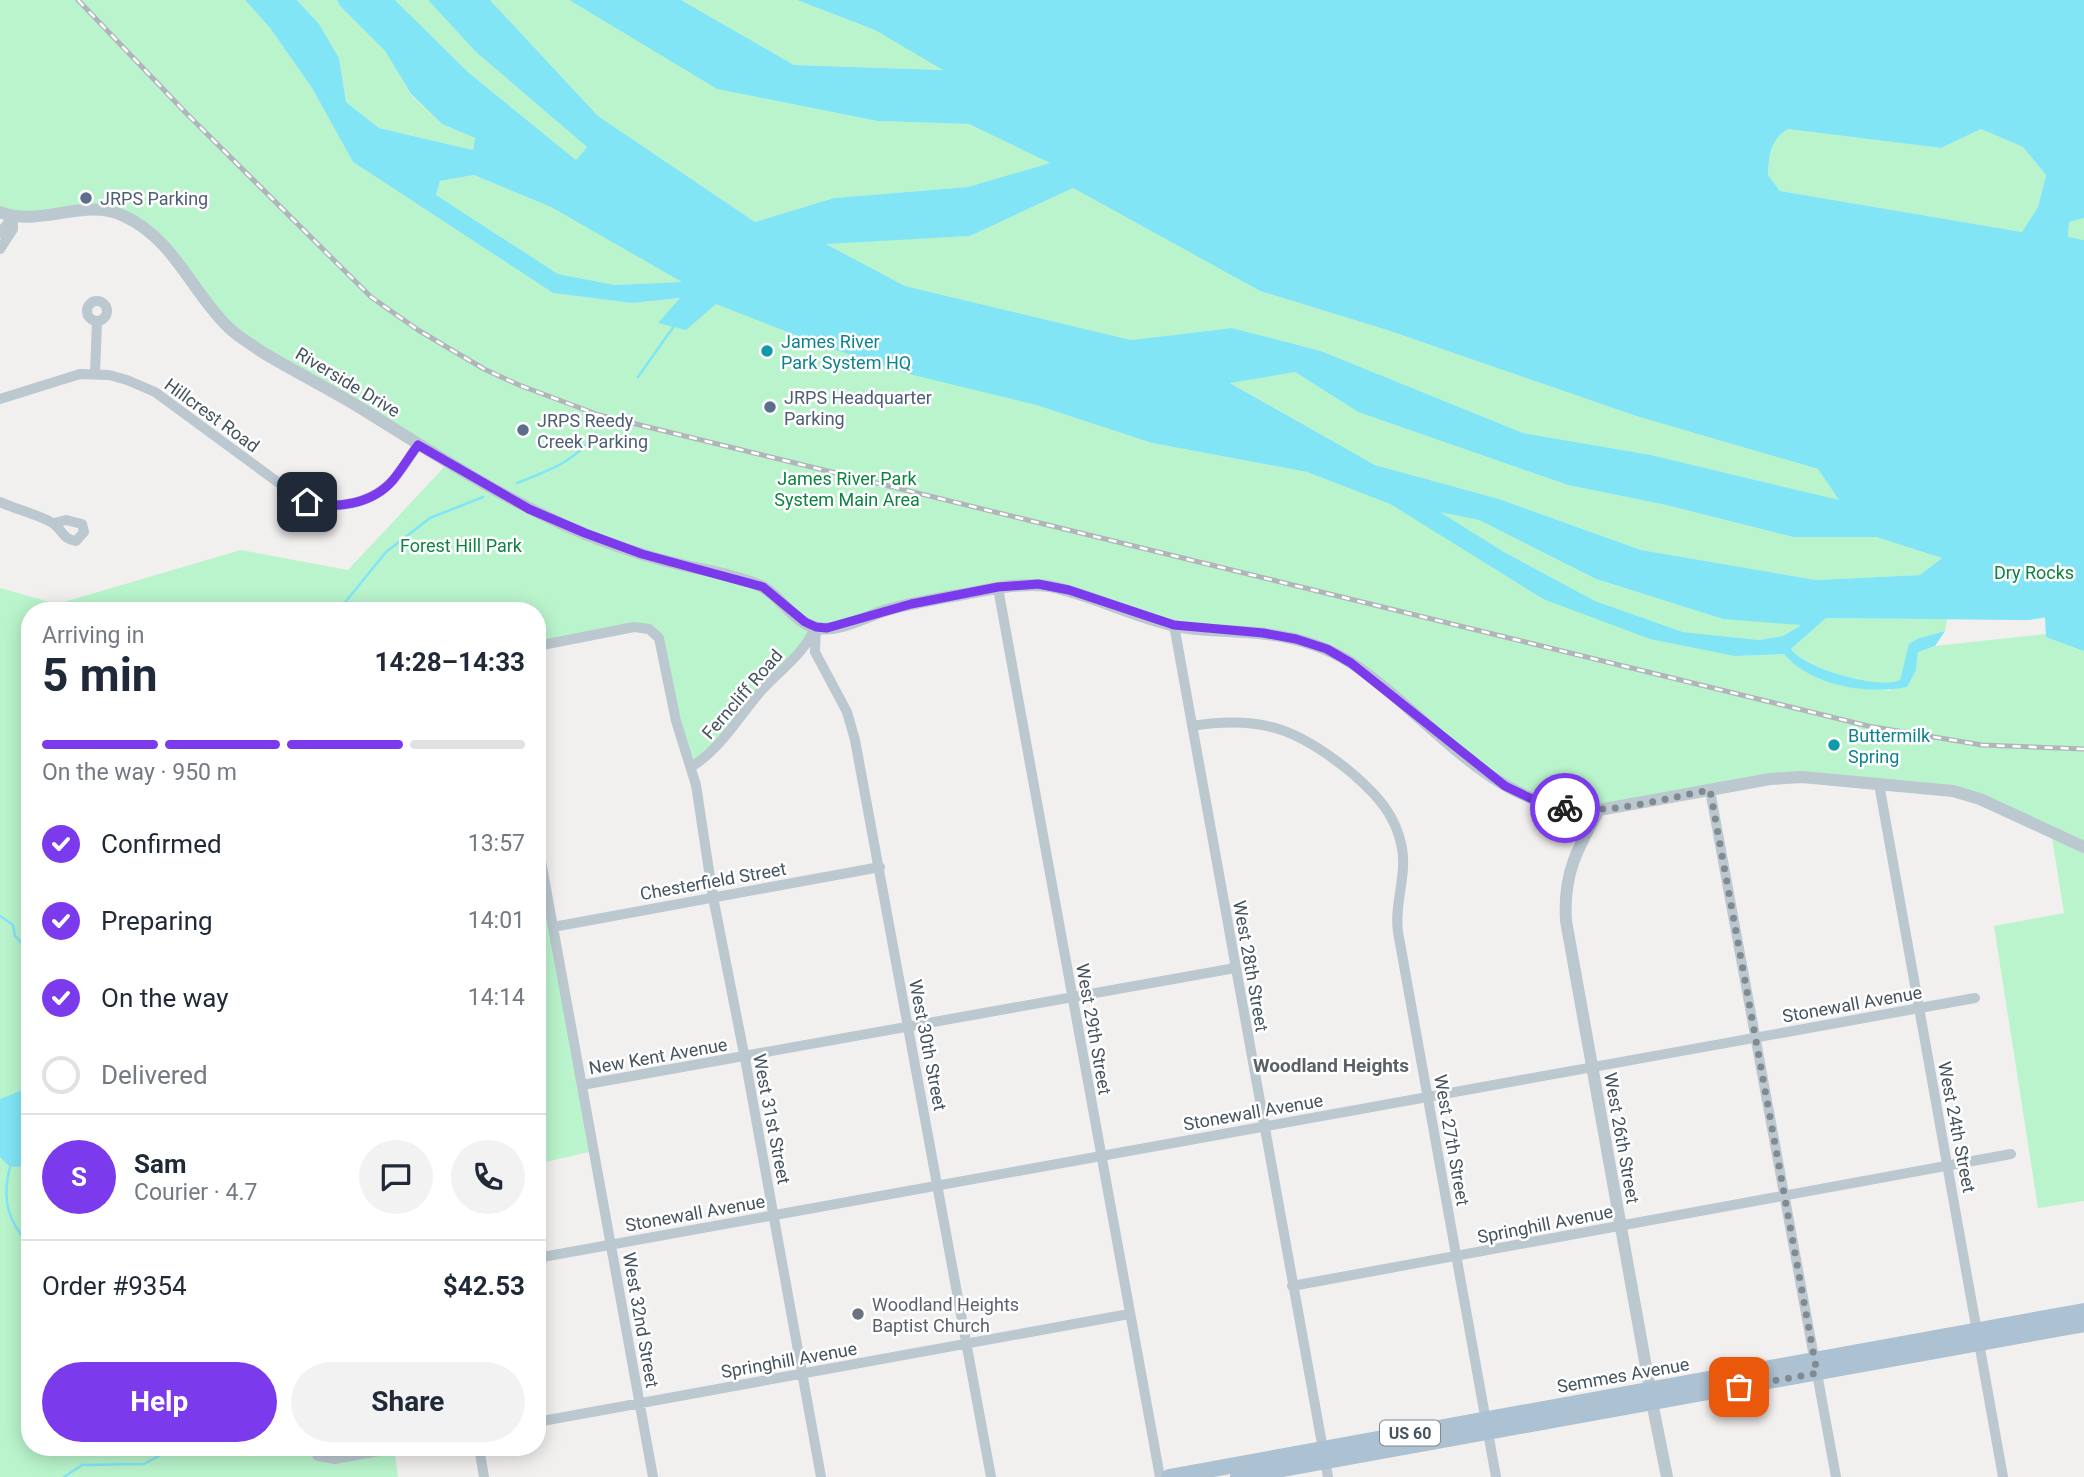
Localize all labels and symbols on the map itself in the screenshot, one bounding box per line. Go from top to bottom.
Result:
place label: JRPS Parking [100,188,208,209]
marker: JRPS Parking [78,190,94,206]
place label: James River Park System HQ [781,331,911,373]
street label: Riverside Drive [292,343,404,421]
marker: James River Park System HQ [759,343,775,359]
street label: Hillcrest Road [161,374,263,456]
place label: JRPS Headquarter Parking [784,387,932,429]
marker: JRPS Headquarter Parking [762,399,778,415]
place label: JRPS Reedy Creek Parking [537,410,648,452]
marker: JRPS Reedy Creek Parking [515,422,531,438]
park label: James River Park System Main Area [774,468,920,510]
pin [277,472,337,532]
park label: Forest Hill Park [400,535,523,556]
park label: Dry Rocks [1994,562,2074,583]
street label: Ferncliff Road [697,645,787,743]
place label: Buttermilk Spring [1848,725,1931,767]
marker: Buttermilk Spring [1826,737,1842,753]
courier [1530,773,1600,843]
street label: Chesterfield Street [638,858,788,904]
street label: West 28th Street [1229,899,1273,1033]
street label: West 29th Street [1072,962,1116,1096]
street label: West 30th Street [905,978,951,1112]
street label: Stonewall Avenue [1780,981,1924,1027]
street label: New Kent Avenue [587,1033,729,1079]
street label: West 31st Street [749,1052,795,1186]
district label: Woodland Heights [1253,1054,1409,1077]
street label: West 24th Street [1934,1060,1980,1194]
street label: West 26th Street [1600,1071,1644,1205]
street label: West 27th Street [1430,1073,1474,1207]
street label: Stonewall Avenue [1181,1089,1325,1135]
street label: Stonewall Avenue [623,1190,767,1236]
street label: Springhill Avenue [1475,1201,1615,1247]
street label: West 32nd Street [619,1251,663,1389]
place label: Woodland Heights Baptist Church [872,1294,1019,1336]
marker: Woodland Heights Baptist Church [850,1306,866,1322]
street label: Springhill Avenue [719,1338,859,1382]
street label: Semmes Avenue [1555,1353,1691,1397]
pin [1709,1357,1769,1417]
road number: US 60 [1380,1420,1440,1446]

